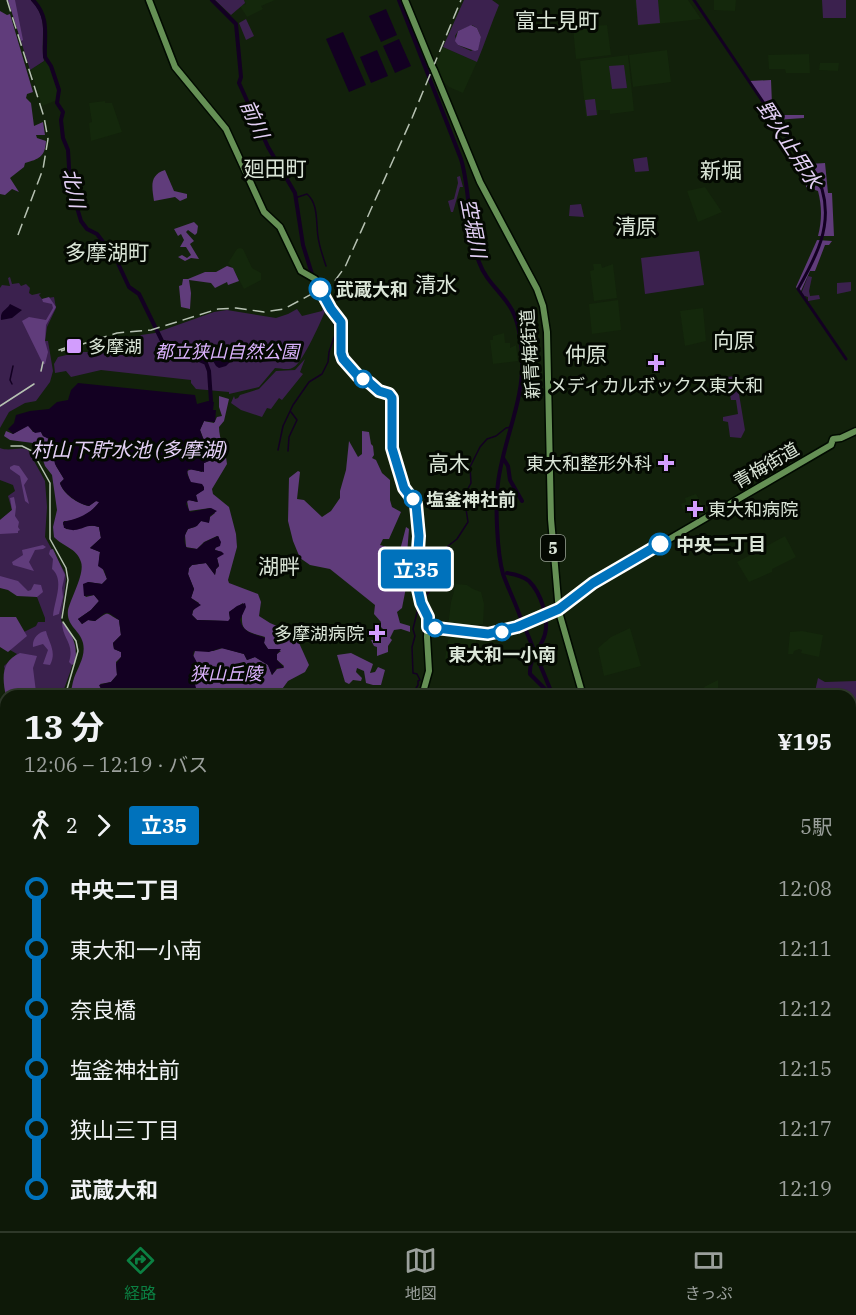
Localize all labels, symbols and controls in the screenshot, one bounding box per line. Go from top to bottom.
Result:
district label: 富士見町 [515,6,599,34]
water label: 前川 [235,95,276,145]
water label: 野火止用水 [751,95,830,195]
district label: 廻田町 [244,154,307,182]
district label: 新堀 [700,156,742,184]
water label: 北川 [57,166,92,212]
water label: 空堀川 [455,196,493,262]
district label: 清原 [615,212,657,240]
district label: 多摩湖町 [65,238,149,266]
district label: 清水 [415,270,457,298]
marker: 武蔵大和 [309,278,331,300]
place label: 武蔵大和 [336,278,408,301]
street label: 新青梅街道 [515,308,545,400]
district label: 向原 [713,326,755,354]
place label: 多摩湖 [88,335,142,358]
marker: 多摩湖 [65,337,83,355]
park label: 都立狭山自然公園 [155,340,302,363]
district label: 仲原 [565,340,607,368]
marker: メディカルボックス東大和 [647,354,665,372]
unlabelled marker [354,370,372,388]
place label: メディカルボックス東大和 [549,374,763,397]
water label: 村山下貯水池 (多摩湖) [31,436,227,463]
street label: 青梅街道 [729,437,803,493]
district label: 高木 [428,449,470,477]
place label: 東大和整形外科 [526,452,652,475]
marker: 東大和整形外科 [657,454,675,472]
place label: 塩釜神社前 [426,488,516,511]
marker: 塩釜神社前 [404,490,422,508]
place label: 東大和病院 [708,498,798,521]
marker: 東大和病院 [686,500,704,518]
marker: 中央二丁目 [649,533,671,555]
place label: 中央二丁目 [676,533,766,556]
road number: 5 [541,535,565,561]
line badge: 立35 [382,550,450,588]
district label: 湖畔 [258,552,300,580]
text: 立35 [393,555,439,583]
unlabelled marker [426,619,444,637]
place label: 多摩湖病院 [274,622,364,645]
marker: 東大和一小南 [493,623,511,641]
marker: 多摩湖病院 [368,624,386,642]
place label: 東大和一小南 [448,643,556,666]
park label: 狭山丘陵 [190,662,264,685]
text: 13 分 [24,705,104,748]
text: ¥195 [777,727,832,756]
text: 12:06 – 12:19 · バス [24,751,208,778]
icon: walk [24,809,57,842]
icon: forward [87,809,120,842]
text: 立35 [141,811,187,839]
text: 2 [66,812,78,839]
text: 5駅 [800,813,832,840]
text: 中央二丁目 [70,875,180,904]
text: 12:08 [778,875,832,902]
text: 東大和一小南 [70,935,202,964]
text: 12:11 [778,935,832,962]
text: 奈良橋 [70,995,136,1024]
text: 12:12 [778,995,832,1022]
text: 塩釜神社前 [70,1055,180,1084]
text: 12:15 [778,1055,832,1082]
text: 狭山三丁目 [70,1115,180,1144]
text: 12:17 [778,1115,832,1142]
text: 武蔵大和 [70,1175,158,1204]
text: 12:19 [778,1175,832,1202]
tab: 経路 [124,1244,157,1304]
tab: 地図 [404,1244,437,1304]
tab: きっぷ [685,1244,732,1304]

